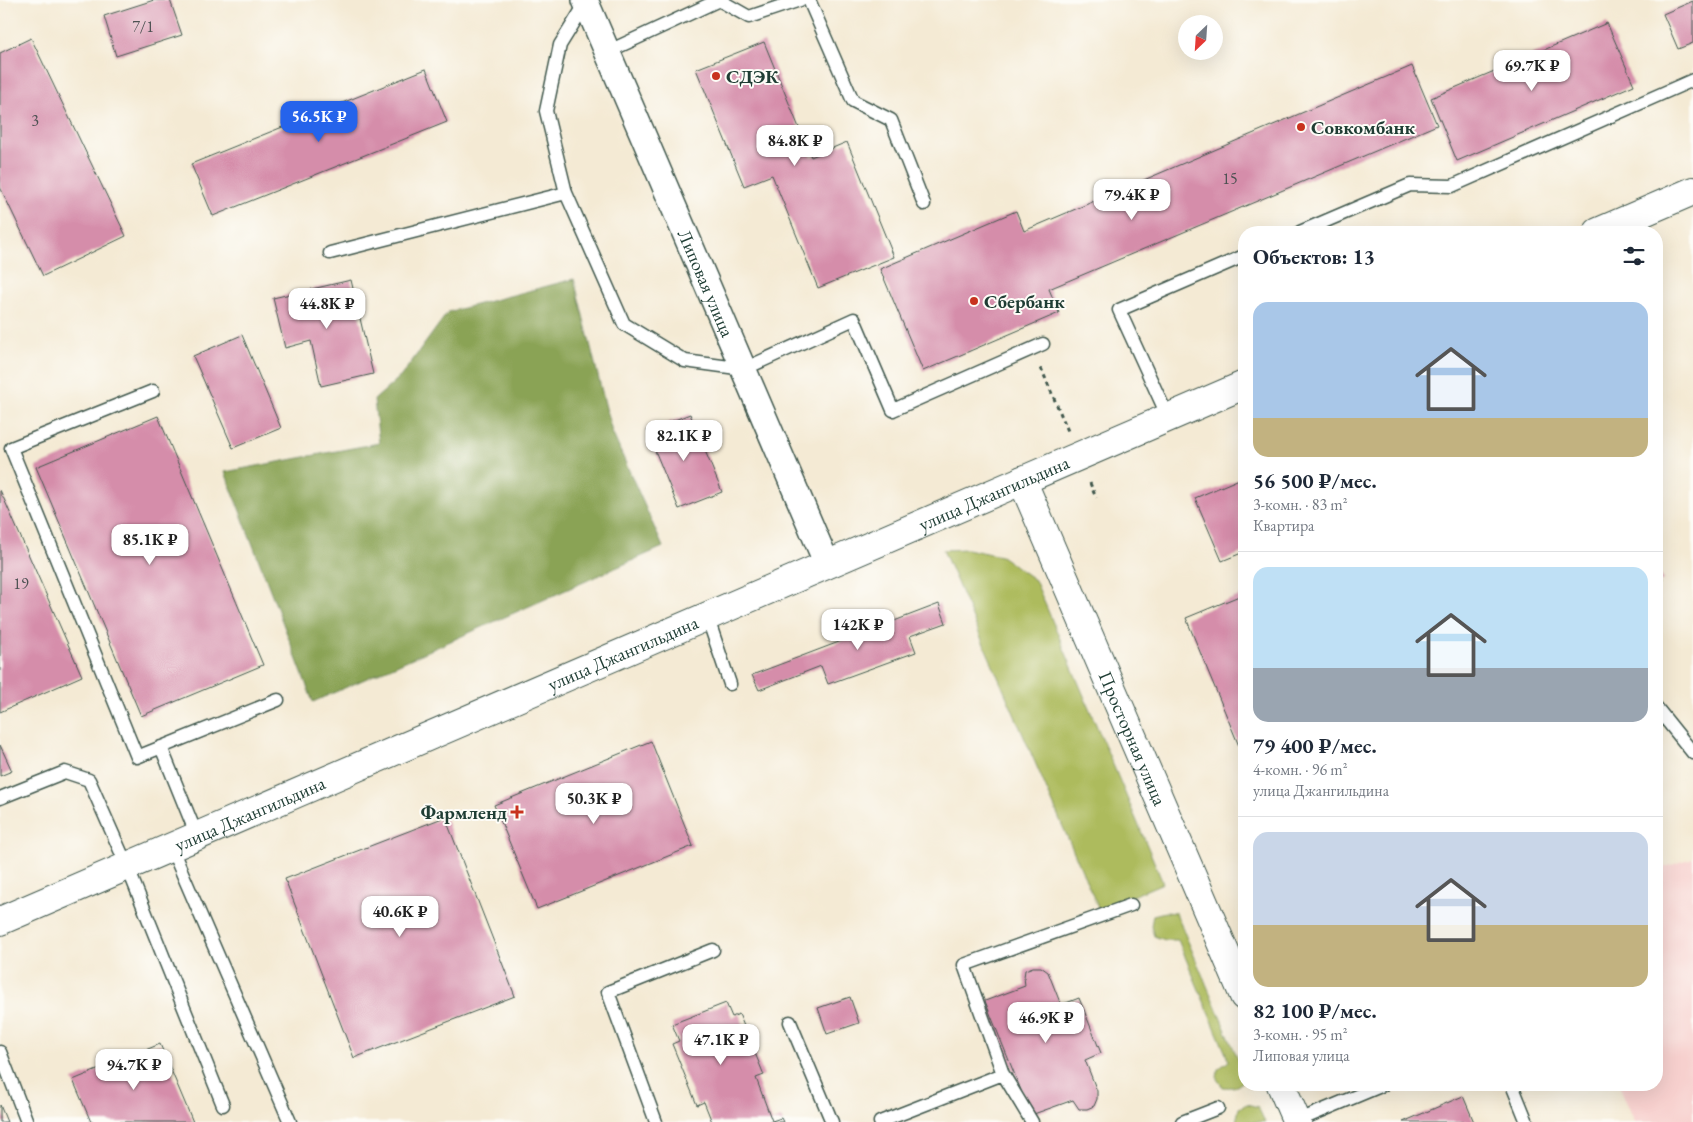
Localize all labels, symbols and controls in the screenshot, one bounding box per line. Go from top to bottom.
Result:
north arrow [1178,15,1222,60]
map controls [1178,15,1223,60]
house number: 7/1 [132,16,154,37]
pin: 69.7K ₽ [1486,49,1578,92]
text: 69.7K ₽ [1504,55,1560,76]
place label: СДЭК [726,64,779,89]
marker: СДЭК [710,70,722,82]
pin: 56.5K ₽ [273,100,365,143]
text: 56.5K ₽ [291,106,347,127]
house number: 3 [31,110,39,131]
place label: Совкомбанк [1311,115,1415,140]
marker: Совкомбанк [1295,121,1307,133]
pin: 84.8K ₽ [749,124,841,167]
text: 84.8K ₽ [767,130,823,151]
house number: 15 [1222,168,1238,189]
pin: 79.4K ₽ [1086,178,1178,221]
text: 79.4K ₽ [1104,184,1160,205]
street label: Липовая улица [672,226,740,341]
icon: filters [1620,242,1648,270]
text: Объектов: 13 [1253,243,1375,270]
pin: 44.8K ₽ [281,288,373,330]
place label: Сбербанк [984,289,1065,314]
text: 44.8K ₽ [299,293,355,314]
marker: Сбербанк [968,295,980,307]
icon: home [1406,334,1496,424]
pin: 82.1K ₽ [638,420,730,462]
text: 82.1K ₽ [656,425,712,446]
street label: улица Джангильдина [915,450,1073,537]
text: 56 500 ₽/мес. [1253,467,1377,494]
text: 3-комн. · 83 m² [1253,494,1348,515]
text: Квартира [1253,515,1314,536]
pin: 85.1K ₽ [104,524,196,566]
text: 85.1K ₽ [122,529,178,550]
house number: 19 [13,573,29,594]
icon: home [1406,600,1496,690]
pin: 142K ₽ [817,608,899,651]
street label: улица Джангильдина [544,610,702,697]
text: 142K ₽ [832,614,884,635]
street label: Просторная улица [1093,667,1173,810]
text: 79 400 ₽/мес. [1253,732,1377,759]
text: 4-комн. · 96 m² [1253,759,1348,780]
street label: улица Джангильдина [171,770,330,857]
text: улица Джангильдина [1253,780,1389,801]
pin: 50.3K ₽ [548,782,640,825]
text: 50.3K ₽ [566,788,622,809]
place label: Фармленд [421,800,507,825]
marker: Фармленд [511,806,523,818]
icon: home [1406,865,1496,955]
pin: 40.6K ₽ [354,896,446,938]
text: 40.6K ₽ [372,901,428,922]
text: 82 100 ₽/мес. [1253,997,1377,1024]
pin: 46.9K ₽ [1000,1002,1092,1044]
text: 46.9K ₽ [1018,1007,1074,1028]
pin: 47.1K ₽ [675,1024,767,1066]
text: 3-комн. · 95 m² [1253,1024,1348,1045]
text: 47.1K ₽ [693,1029,749,1050]
text: Липовая улица [1253,1045,1350,1066]
pin: 94.7K ₽ [88,1048,180,1091]
text: 94.7K ₽ [106,1054,162,1075]

